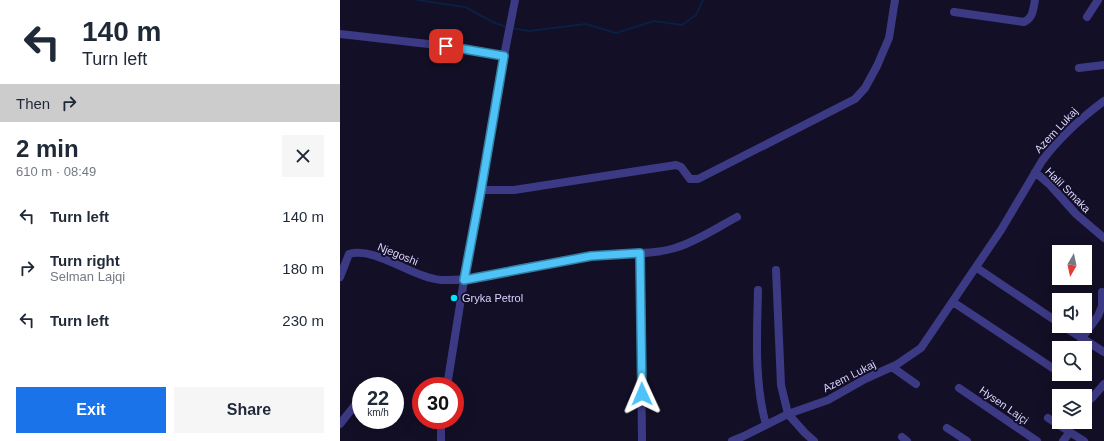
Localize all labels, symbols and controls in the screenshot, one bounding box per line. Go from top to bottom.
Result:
icon: left [16,16,68,68]
text: 140 m [82,16,161,47]
pin [429,29,463,63]
icon: arrive [435,35,457,57]
text: Turn left [82,49,147,69]
icon: right [58,92,80,114]
text: Then [16,95,50,112]
street label: Azem Lukaj [1032,105,1080,155]
text: 2 min [16,135,79,162]
button: close [282,135,324,177]
text: 610 m · 08:49 [16,164,96,179]
street label: Halil Smaka [1043,165,1094,216]
icon: left [16,205,38,227]
text: Turn left [50,208,109,225]
text: 140 m [282,208,324,225]
street label: Njegoshi [376,240,420,268]
north arrow [1052,245,1092,285]
map controls [1052,245,1092,429]
text: Turn right [50,252,120,269]
icon: right [16,257,38,279]
text: 180 m [282,260,324,277]
text: Selman Lajqi [50,269,125,284]
place label: Gryka Petrol [462,292,523,304]
marker: Gryka Petrol [449,293,459,303]
button: sound [1052,293,1092,333]
icon: left [16,309,38,331]
text: Turn left [50,312,109,329]
text: 230 m [282,312,324,329]
button: search [1052,341,1092,381]
street label: Azem Lukaj [821,358,877,394]
position arrow [621,373,663,415]
speed limit sign: 30 [412,377,464,429]
street label: Hysen Lajçi [977,384,1031,426]
button: Exit [16,387,166,433]
button: Share [174,387,324,433]
text: 22 [367,387,389,409]
button: layers [1052,389,1092,429]
text: km/h [367,407,389,418]

